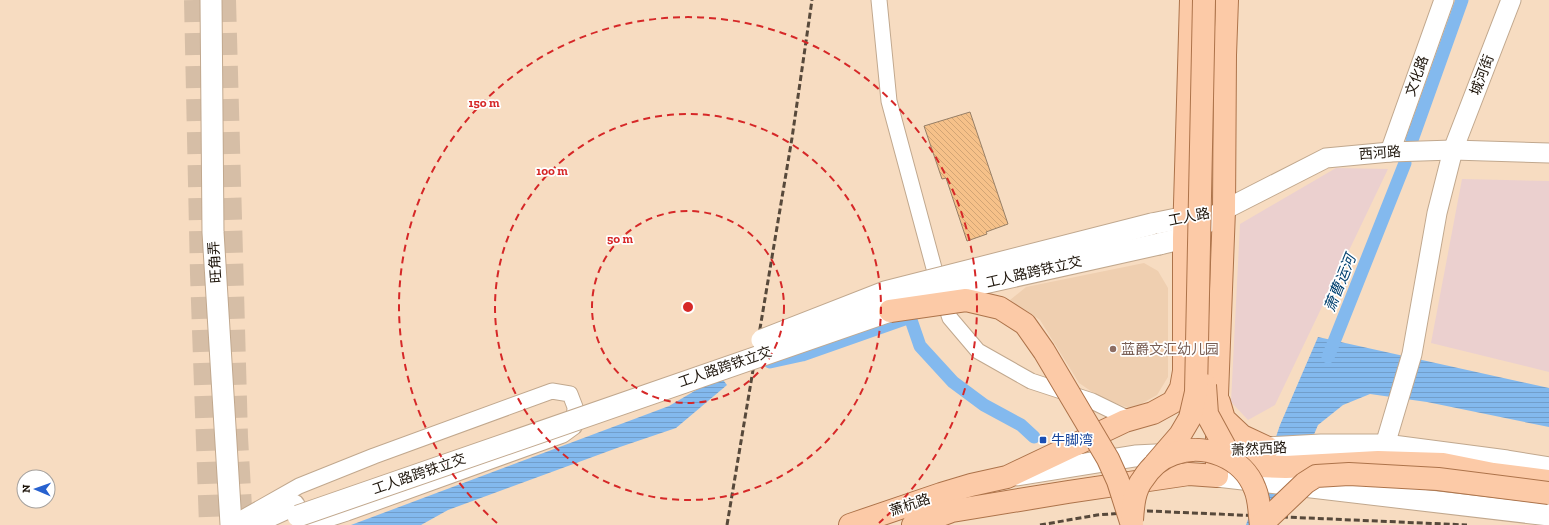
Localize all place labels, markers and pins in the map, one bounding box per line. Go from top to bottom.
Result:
centre of rings [681,300,695,314]
place label: 蓝爵文汇幼儿园 [1121,341,1219,358]
marker: 蓝爵文汇幼儿园 [1108,344,1118,354]
place label: 牛脚湾 [1051,432,1093,449]
marker: 牛脚湾 [1038,435,1048,445]

